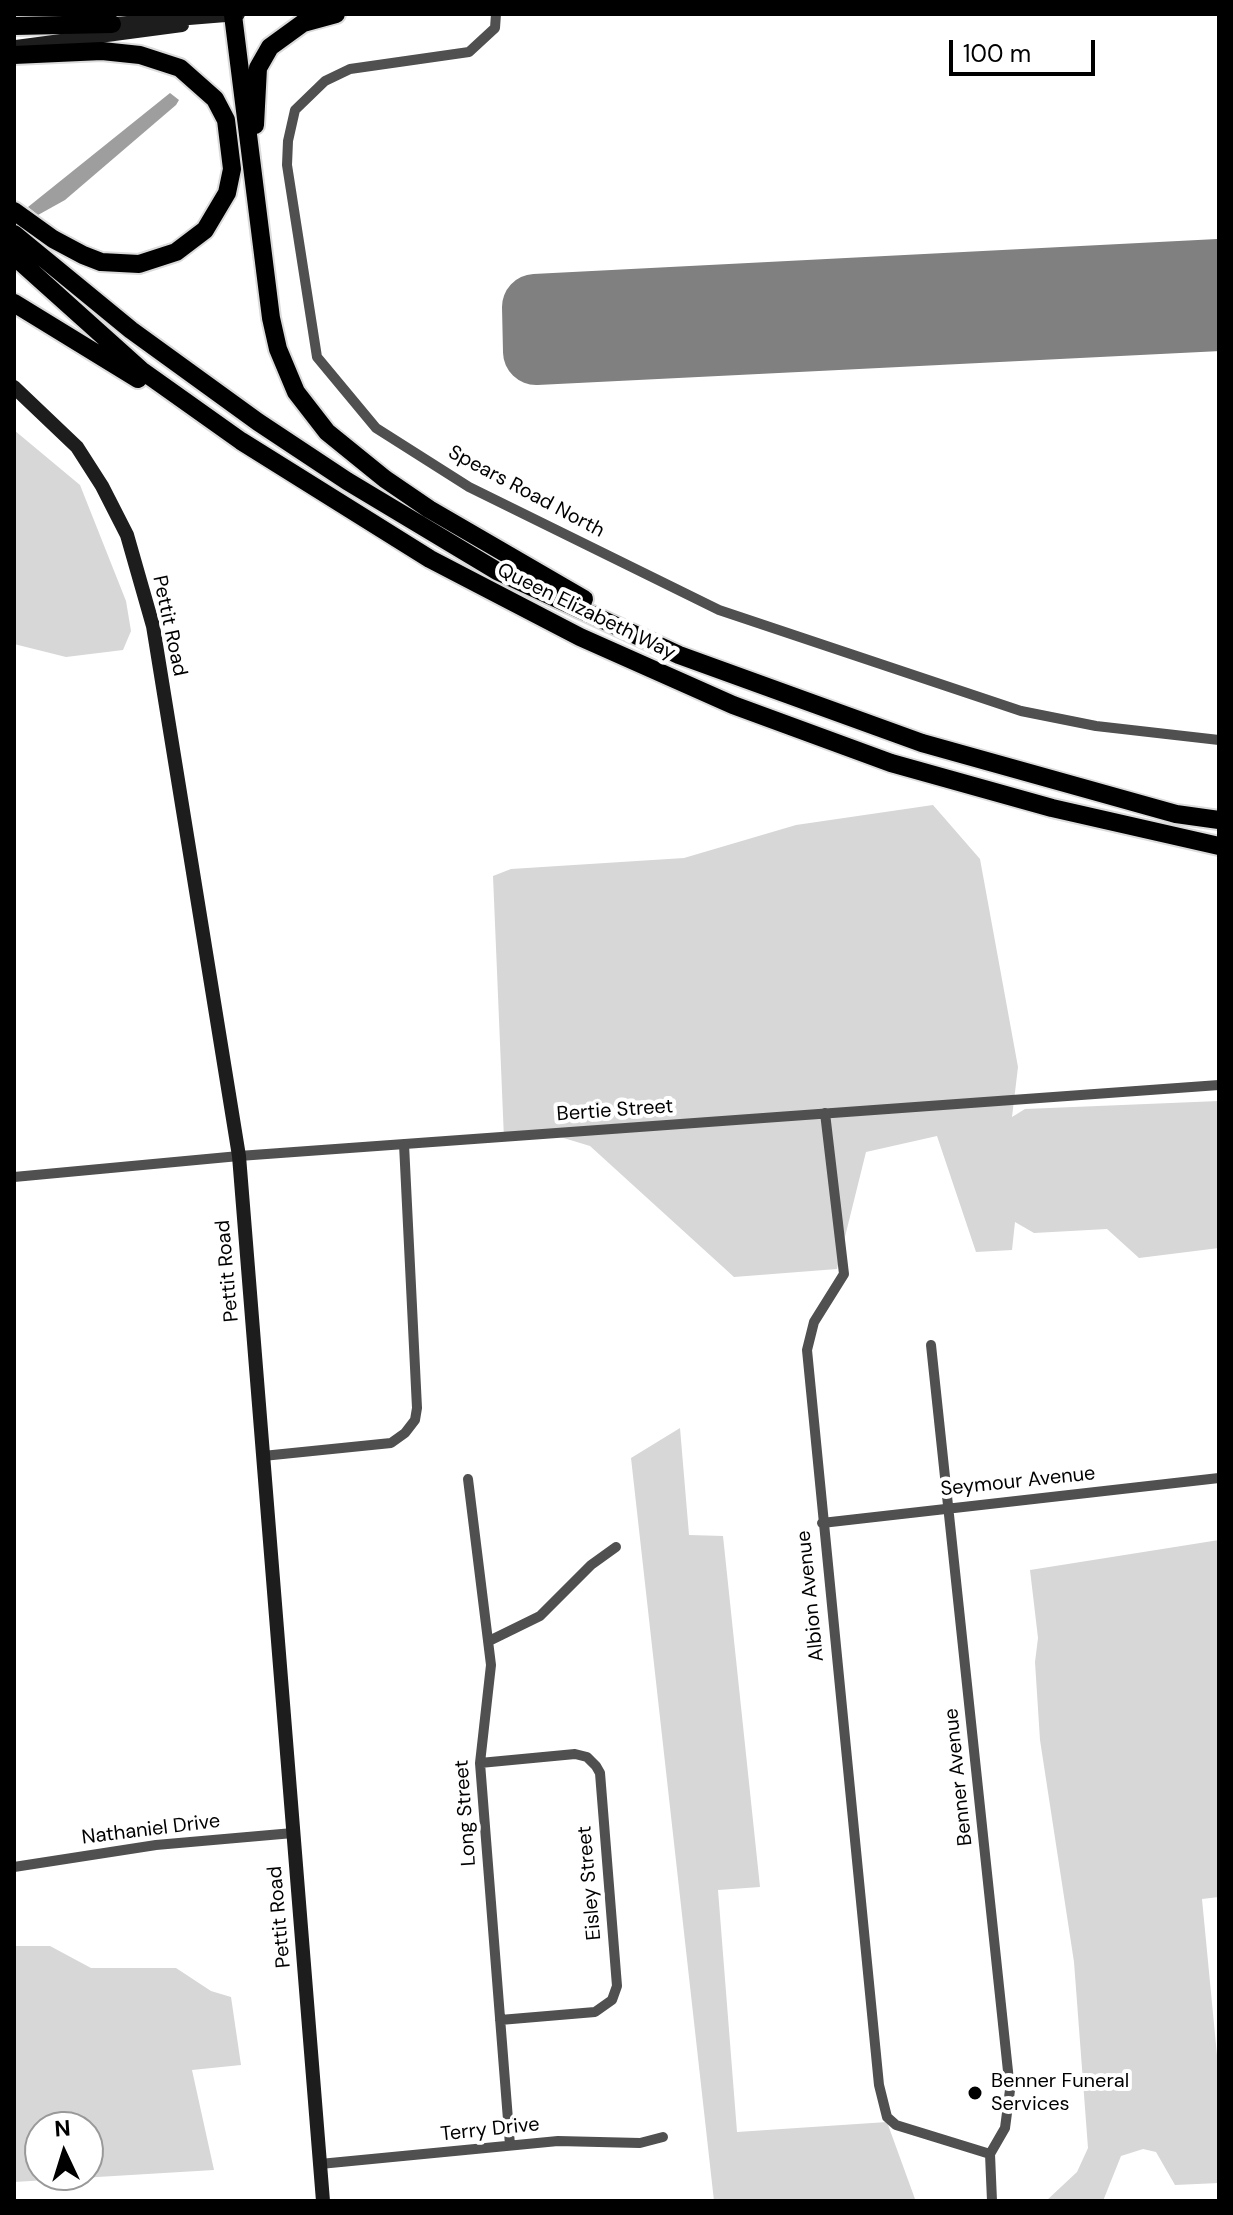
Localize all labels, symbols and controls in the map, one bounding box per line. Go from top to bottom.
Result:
scale bar [953,24,1099,74]
text: 100 m [963,38,1031,69]
street label: Spears Road North [444,441,608,543]
street label: Queen Elizabeth Way [493,558,679,666]
street label: Pettit Road [147,574,191,678]
street label: Bertie Street [556,1095,674,1127]
street label: Pettit Road [212,1219,244,1323]
street label: Seymour Avenue [939,1462,1097,1502]
street label: Albion Avenue [792,1529,830,1663]
street label: Benner Avenue [940,1707,978,1847]
street label: Long Street [450,1759,482,1867]
street label: Nathaniel Drive [80,1810,222,1850]
street label: Eisley Street [573,1825,607,1941]
street label: Pettit Road [264,1865,296,1969]
place label: Benner Funeral Services [991,2070,1129,2117]
marker: Benner Funeral Services [966,2084,984,2102]
north arrow [24,2111,104,2191]
street label: Terry Drive [439,2113,541,2147]
text: N [53,2114,71,2144]

